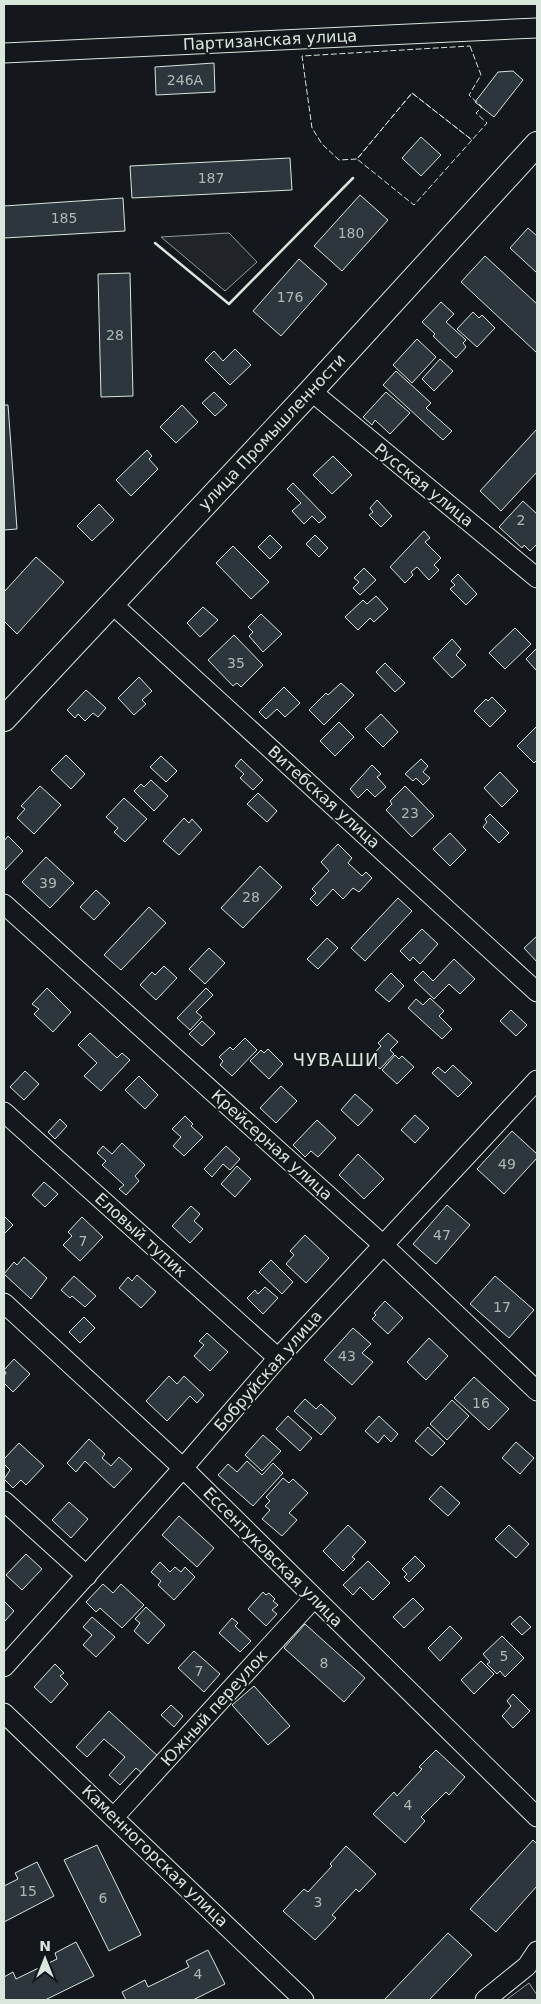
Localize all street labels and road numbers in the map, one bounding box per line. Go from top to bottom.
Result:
street label: Партизанская улица [182,26,358,54]
street label: улица Промышленности [195,350,349,514]
street label: Русская улица [371,439,477,531]
street label: Витебская улица [264,742,384,852]
street label: Крейсерная улица [208,1086,336,1204]
street label: Еловый тупик [91,1189,191,1281]
street label: Бобруйская улица [210,1306,326,1436]
street label: Ессентуковская улица [199,1483,347,1631]
street label: Южный переулок [157,1646,271,1770]
street label: Каменногорская улица [78,1781,232,1931]

